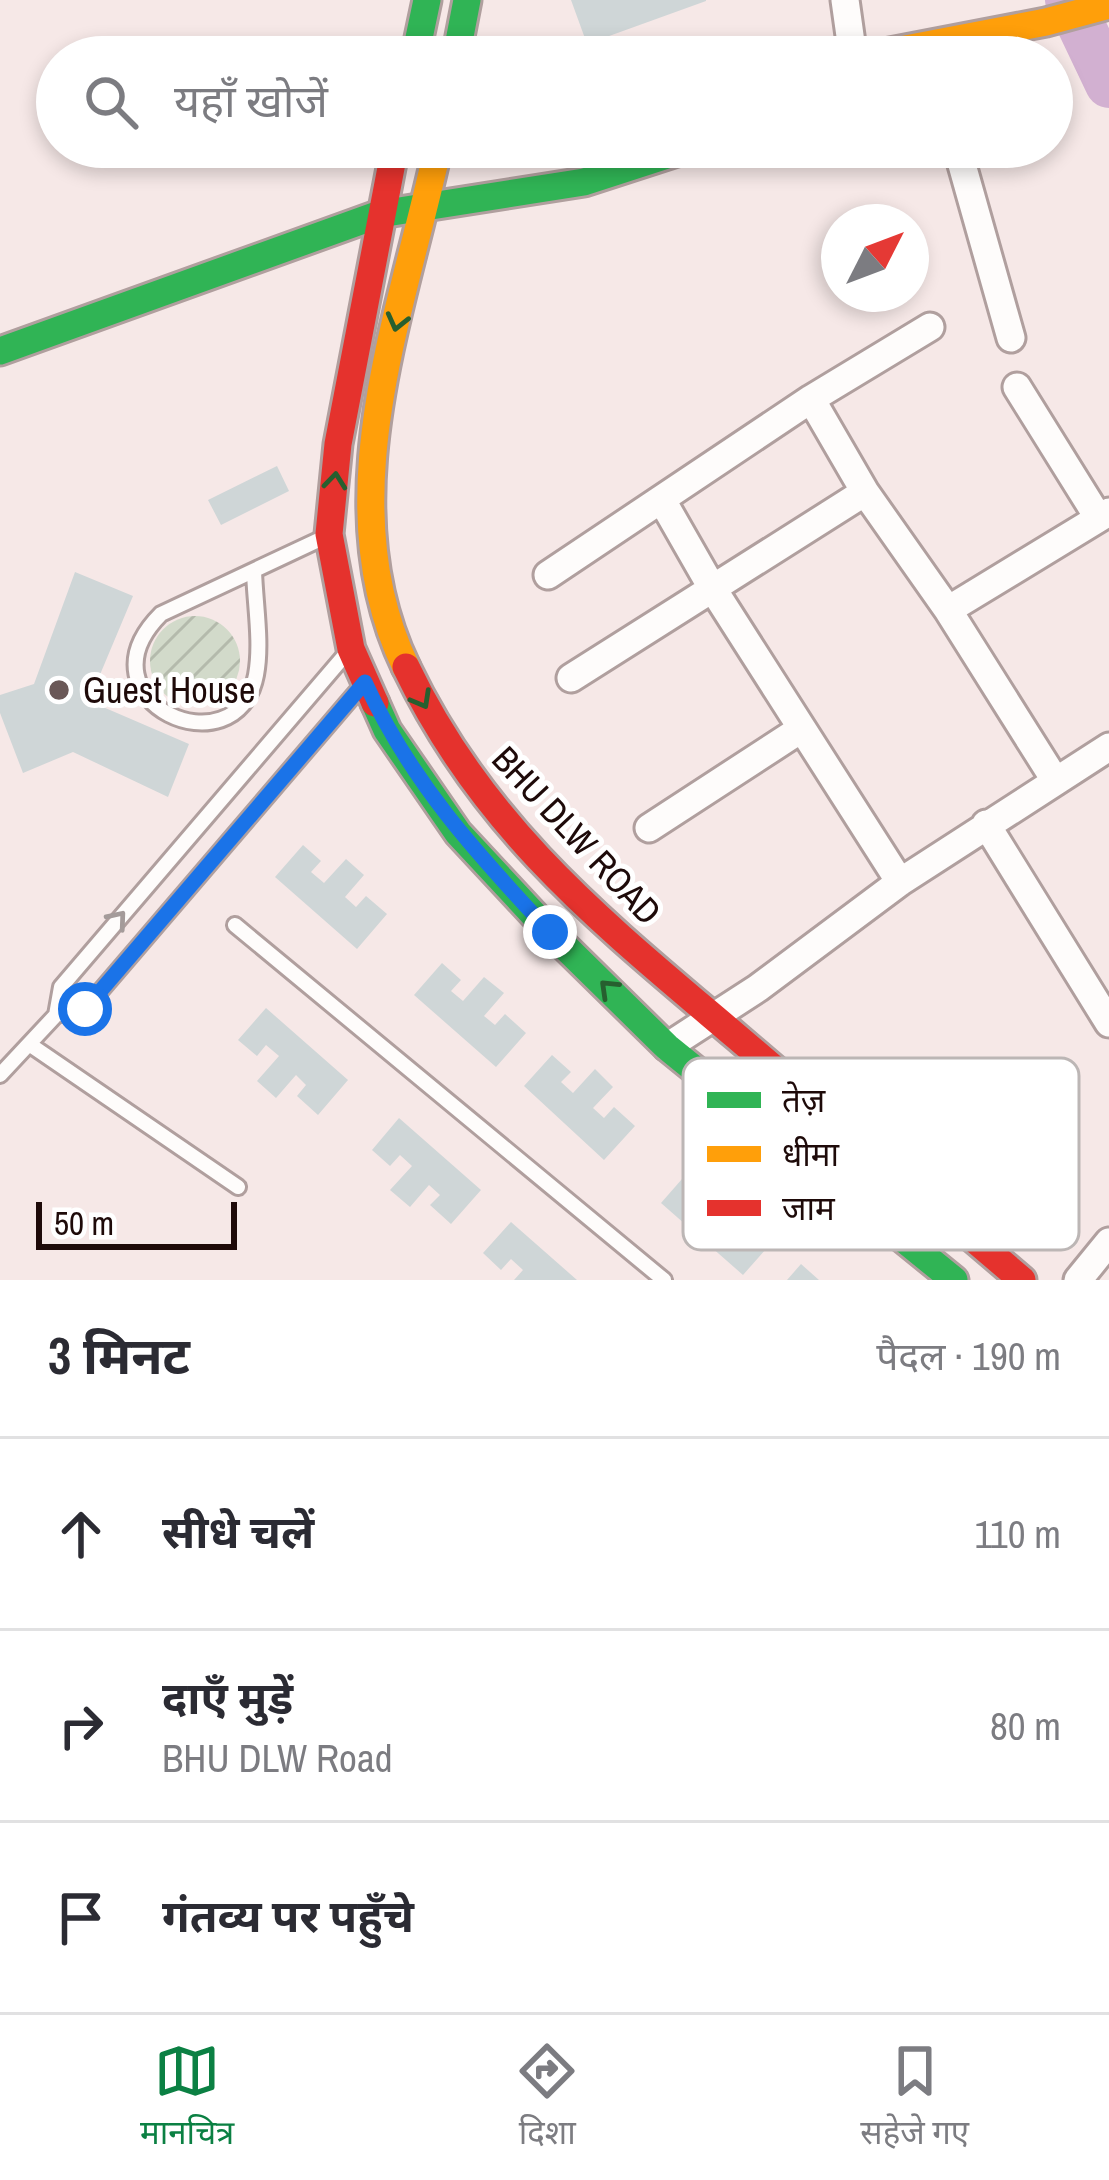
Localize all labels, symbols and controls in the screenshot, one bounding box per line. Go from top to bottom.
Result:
search box [36,36,1073,168]
icon: search [78,69,144,135]
text: यहाँ खोजें [174,70,328,131]
north arrow [821,204,929,312]
one-way arrow [386,311,411,332]
one-way arrow [322,471,347,490]
place label: Guest House [83,666,255,714]
marker: Guest House [46,677,72,703]
one-way arrow [408,687,431,709]
street label: BHU DLW ROAD [482,735,672,935]
route end [523,905,577,959]
one-way arrow [104,911,126,933]
one-way arrow [600,981,622,1003]
route start [58,982,112,1036]
legend [683,1058,1079,1250]
text: तेज़ [782,1078,826,1122]
text: धीमा [782,1132,841,1176]
text: जाम [782,1186,836,1230]
scale bar [36,1196,237,1249]
text: 50 m [54,1201,114,1245]
text: 3 मिनट [48,1321,190,1390]
text: पैदल · 190 m [876,1330,1061,1382]
icon: ahead [48,1501,114,1567]
text: सीधे चलें [162,1501,314,1562]
text: 110 m [974,1508,1061,1560]
text: दाएँ मुड़ें [162,1667,293,1728]
icon: right [48,1693,114,1759]
text: 80 m [990,1700,1061,1752]
text: BHU DLW Road [162,1732,392,1784]
icon: arrive [48,1885,114,1951]
text: गंतव्य पर पहुँचे [162,1885,414,1946]
tab: मानचित्र [140,2038,234,2157]
tab: दिशा [514,2038,580,2157]
tab: सहेजे गए [860,2038,969,2157]

